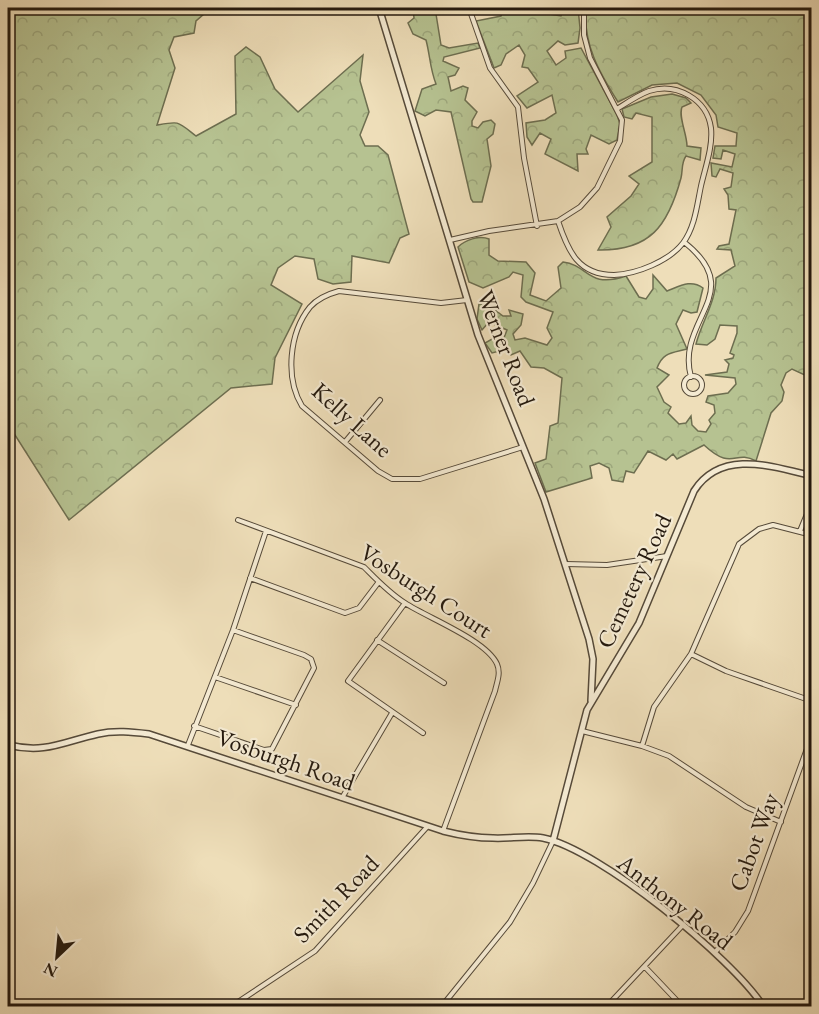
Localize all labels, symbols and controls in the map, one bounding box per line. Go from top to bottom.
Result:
street label: Werner Road [470,285,543,411]
street label: Kelly Lane [305,375,399,464]
street label: Cemetery Road [589,508,679,653]
street label: Vosburgh Court [354,536,498,645]
street label: Vosburgh Road [213,721,360,798]
street label: Cabot Way [721,788,786,895]
street label: Anthony Road [610,846,740,957]
street label: Smith Road [286,847,386,949]
north arrow [27,927,87,987]
text: N [40,958,61,982]

